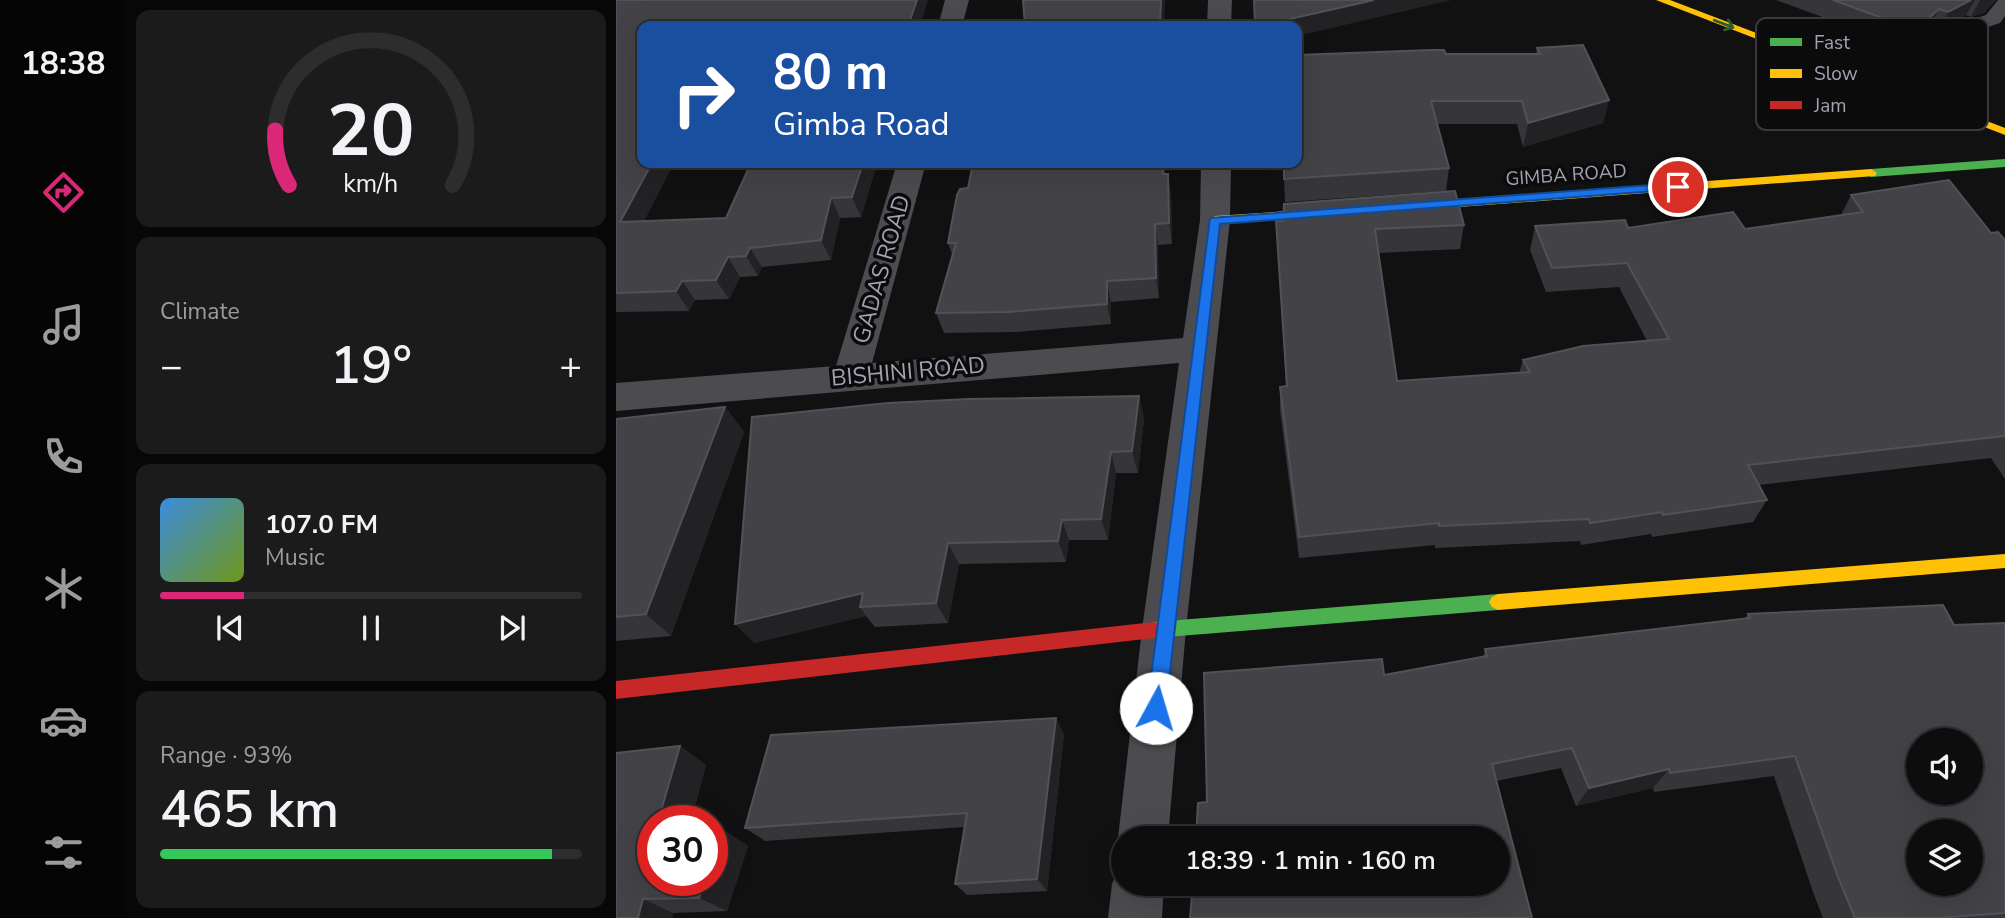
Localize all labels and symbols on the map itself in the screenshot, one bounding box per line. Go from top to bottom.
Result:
legend [1756,18,1988,130]
one-way arrow [1713,19,1735,32]
text: Fast [1814,30,1850,56]
text: Slow [1814,61,1858,87]
text: Jam [1813,93,1847,119]
pin [1648,157,1708,217]
street label: GIMBA ROAD [1505,158,1627,192]
street label: GADAS ROAD [845,191,918,347]
street label: BISHINI ROAD [830,349,986,394]
position arrow [1119,671,1193,745]
speed limit sign: 30 [637,805,728,896]

